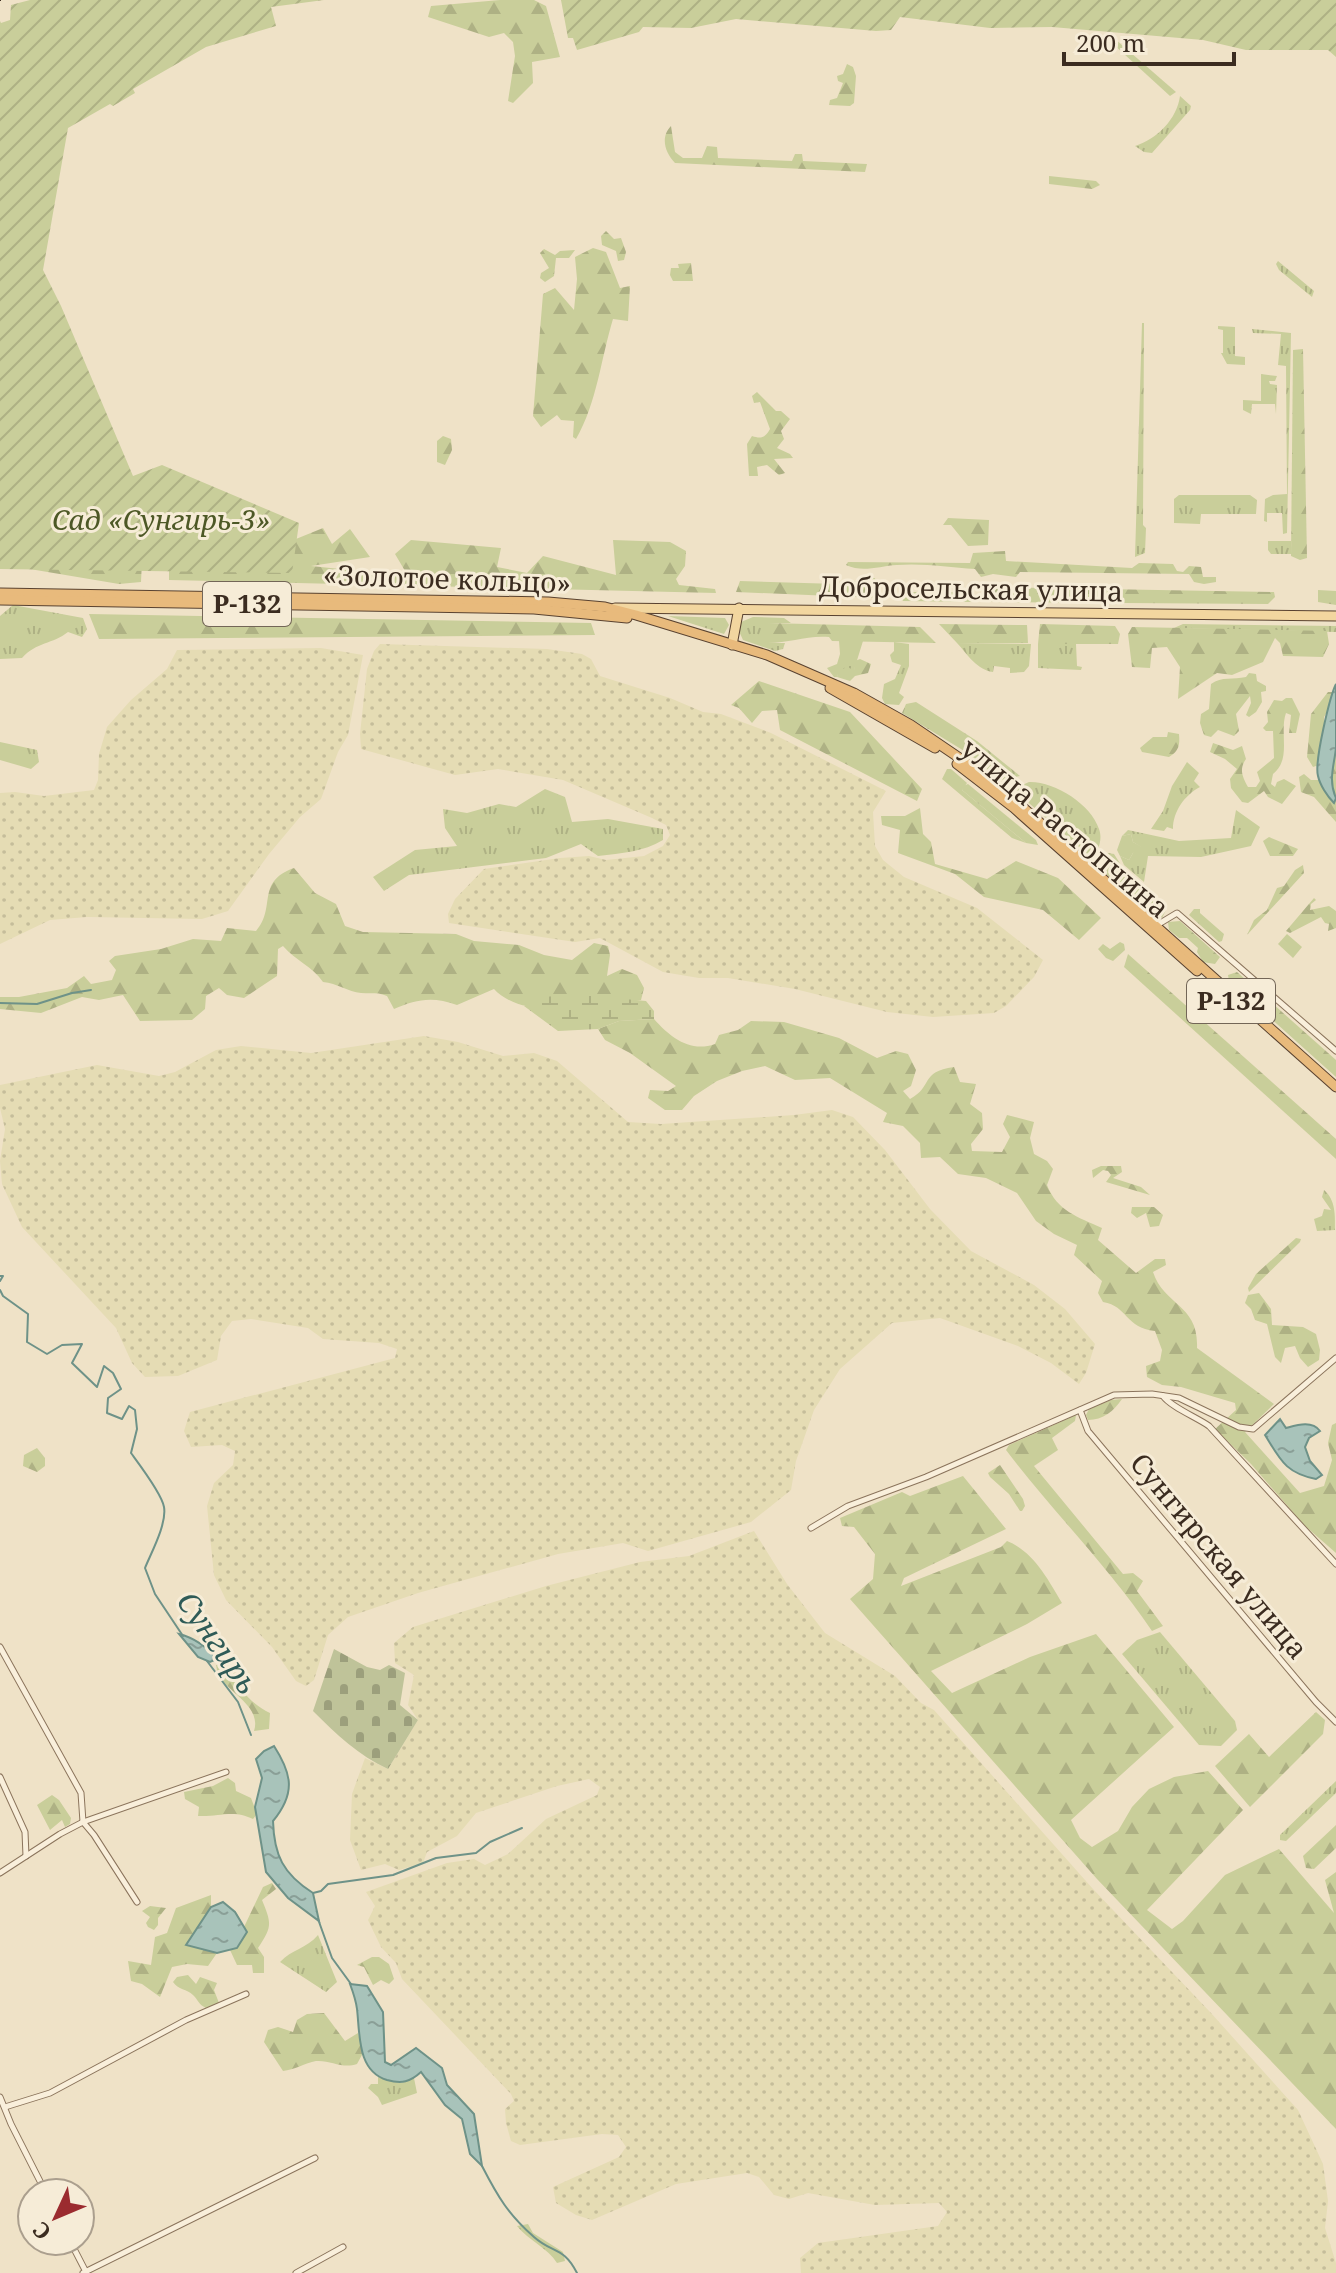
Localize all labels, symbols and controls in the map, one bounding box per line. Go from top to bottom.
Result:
scale bar [1064,16,1234,66]
text: 200 m [1076,26,1145,59]
park label: Сад «Сунгирь-3» [52,500,270,538]
street label: «Золотое кольцо» [323,555,572,601]
street label: Добросельская улица [819,566,1123,610]
road number: Р-132 [203,582,291,626]
street label: улица Растопчина [953,729,1178,926]
road number: Р-132 [1187,979,1275,1023]
street label: Сунгирская улица [1122,1444,1317,1666]
water label: Сунгирь [168,1583,269,1702]
north arrow [16,2177,96,2257]
text: С [25,2216,57,2247]

